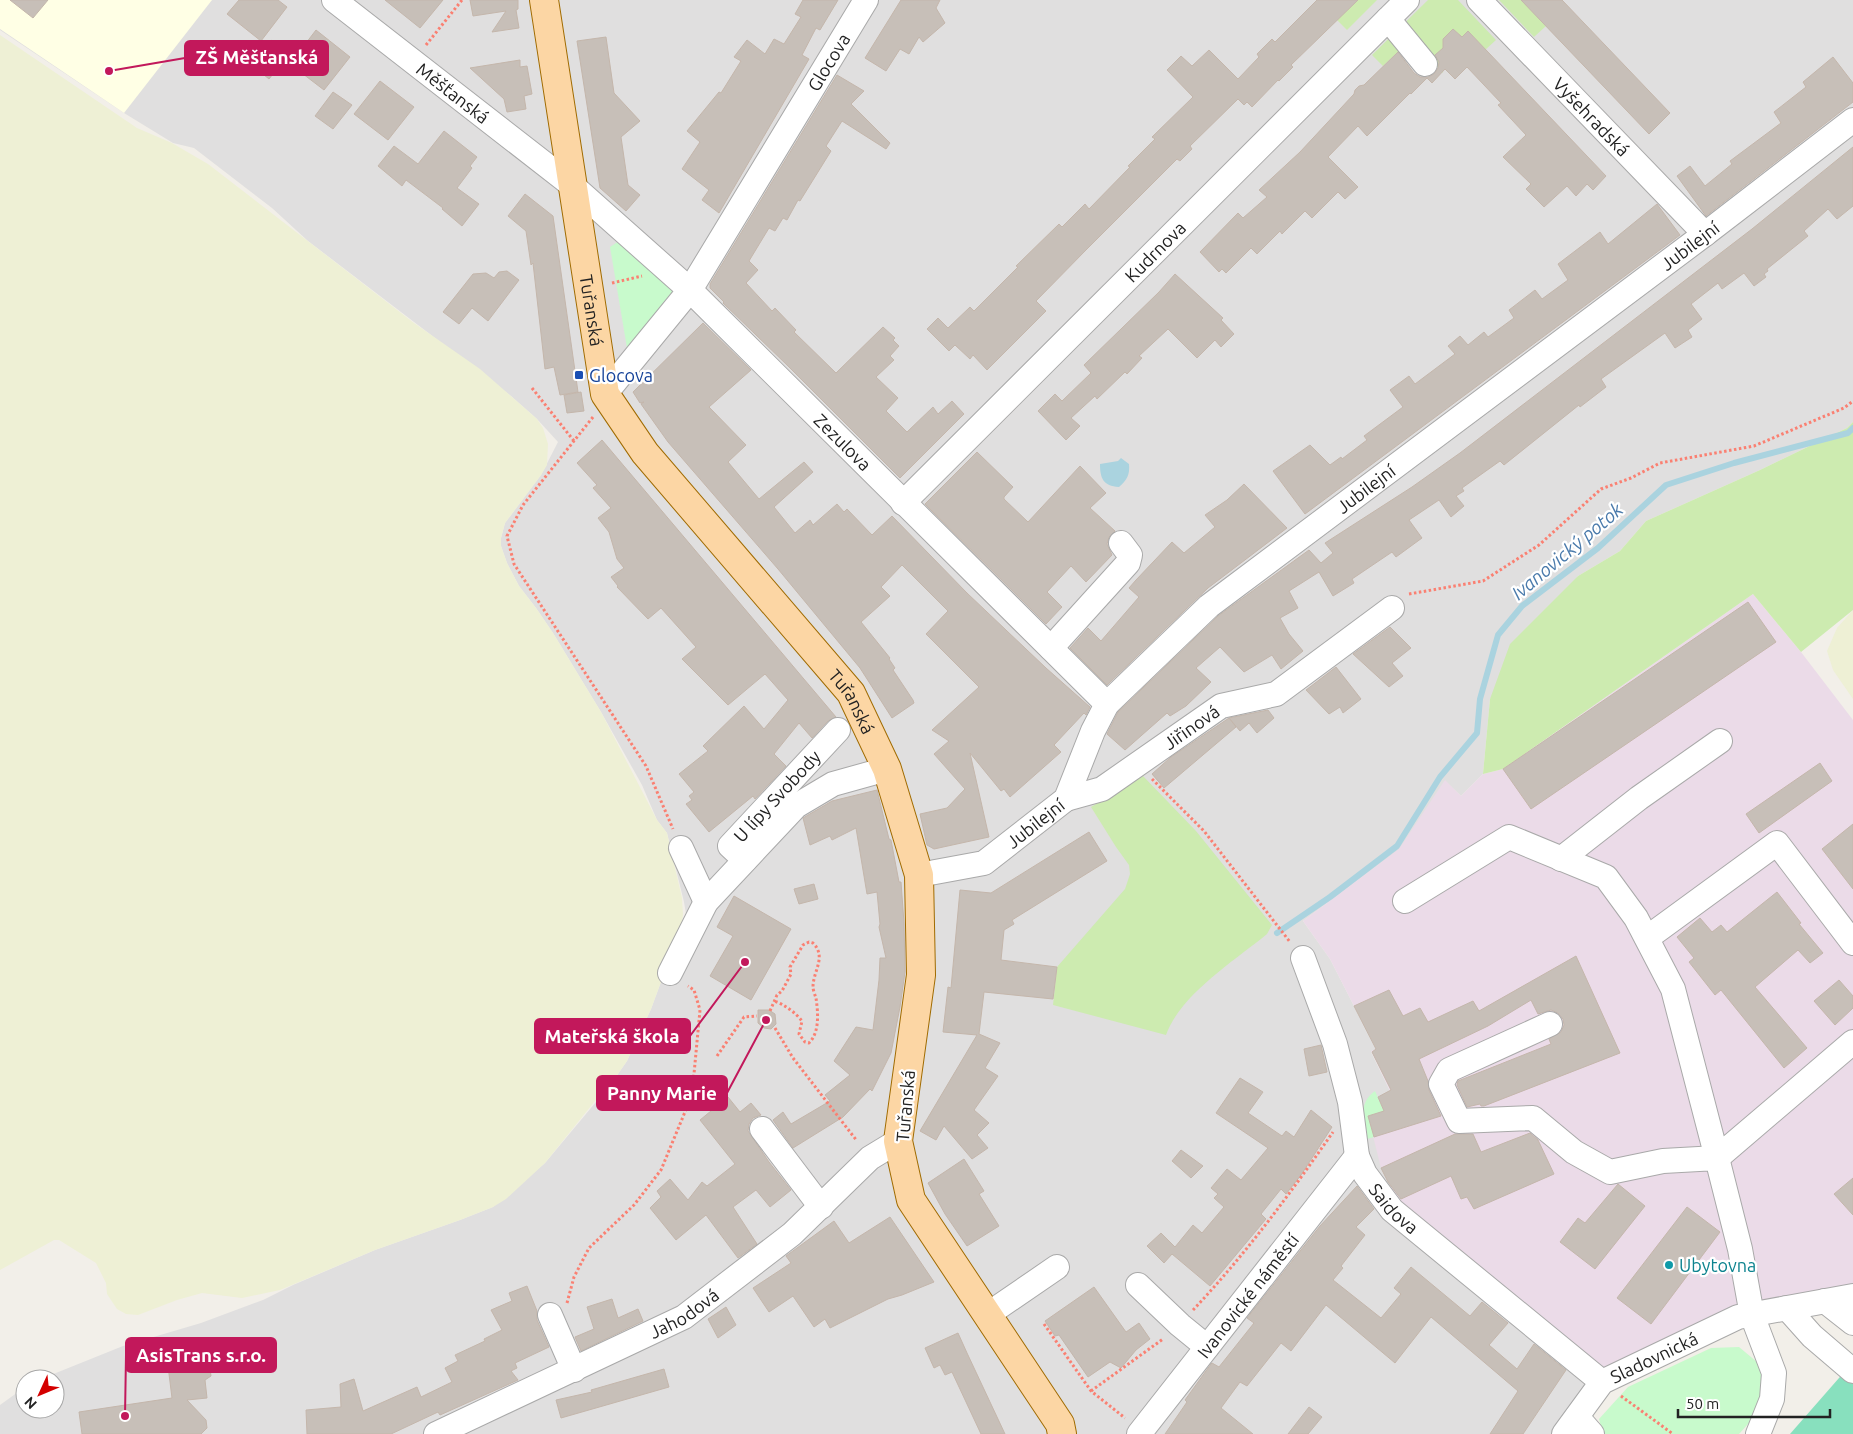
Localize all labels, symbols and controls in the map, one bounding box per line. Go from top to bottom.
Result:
street label: Glocova [803,29,854,95]
callout: ZŠ Měšťanská [185,41,328,75]
text: ZŠ Měšťanská [196,46,318,68]
street label: Měšťanská [413,58,493,127]
street label: Vyšehradská [1549,73,1634,160]
street label: Kudrnova [1121,217,1189,286]
street label: Jubilejní [1657,217,1723,274]
street label: Tuřanská [577,273,607,348]
place label: Glocova [589,365,653,385]
marker: Glocova [573,369,585,381]
street label: Zezulova [810,409,876,474]
street label: Jubilejní [1333,460,1399,517]
water label: Ivanovický potok [1507,498,1627,604]
street label: Tuřanská [825,665,879,737]
street label: Jiřinová [1159,701,1223,753]
street label: U lípy Svobody [729,746,824,846]
street label: Jubilejní [1002,794,1069,852]
callout: Mateřská škola [535,1019,690,1053]
text: Mateřská škola [545,1025,679,1047]
street label: Tuřanská [892,1069,918,1143]
callout: Panny Marie [597,1076,727,1110]
text: Panny Marie [607,1082,717,1104]
street label: Saidova [1365,1179,1423,1238]
street label: Ivanovické náměstí [1193,1229,1303,1362]
place label: Ubytovna [1679,1255,1756,1275]
marker: Ubytovna [1663,1259,1675,1271]
street label: Jahodová [646,1284,722,1342]
street label: Sladovnická [1607,1328,1701,1387]
callout: AsisTrans s.r.o. [126,1338,276,1372]
text: AsisTrans s.r.o. [136,1344,266,1366]
north arrow [15,1369,65,1419]
scale bar [1678,1386,1830,1418]
text: N [21,1394,40,1412]
text: 50 m [1686,1395,1719,1412]

